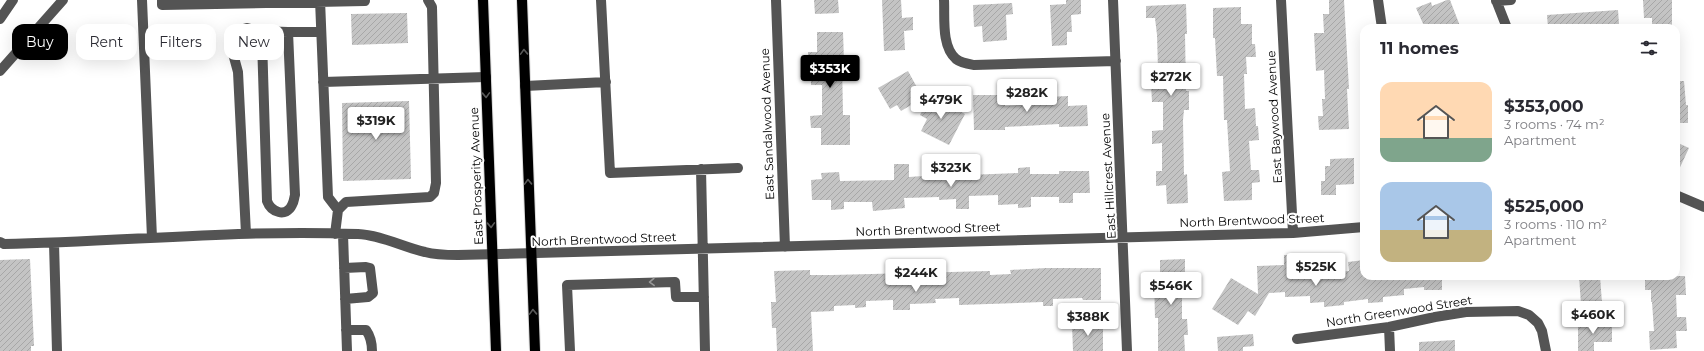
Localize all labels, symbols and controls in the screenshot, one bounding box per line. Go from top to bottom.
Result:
chip: Buy [12,24,68,60]
chip: Rent [76,24,137,60]
chip: Filters [145,24,216,60]
chip: New [224,24,284,60]
icon: filters [1638,37,1660,59]
text: 11 homes [1380,38,1459,58]
street label: East Sandalwood Avenue [757,48,777,200]
one-way arrow [520,49,528,55]
street label: East Baywood Avenue [1263,50,1285,184]
pin: $353K [802,55,858,89]
text: $353K [810,60,850,76]
pin: $272K [1143,63,1199,97]
text: $272K [1150,68,1192,84]
pin: $282K [999,79,1055,113]
text: $282K [1006,84,1048,100]
pin: $479K [913,86,969,120]
text: $479K [920,91,962,107]
one-way arrow [482,92,491,98]
text: $353,000 [1504,96,1584,116]
icon: home [1412,98,1460,146]
pin: $319K [348,107,404,141]
street label: East Prosperity Avenue [466,107,486,245]
text: $319K [357,112,395,128]
street label: East Hillcrest Avenue [1097,113,1119,239]
text: 3 rooms · 74 m² [1504,116,1605,132]
text: Apartment [1504,132,1576,148]
pin: $323K [923,154,979,188]
text: $323K [931,159,971,175]
one-way arrow [524,179,533,185]
text: $525,000 [1504,196,1584,216]
icon: home [1412,198,1460,246]
street label: North Brentwood Street [1179,210,1325,230]
text: 3 rooms · 110 m² [1504,216,1607,232]
street label: North Brentwood Street [855,219,1001,239]
one-way arrow [487,222,495,228]
street label: North Brentwood Street [531,229,677,249]
text: Apartment [1504,232,1576,248]
pin: $525K [1288,253,1344,287]
text: $525K [1296,258,1337,274]
pin: $244K [888,259,944,293]
text: $244K [894,264,938,280]
pin: $546K [1143,272,1199,306]
text: $546K [1150,277,1192,293]
one-way arrow [649,278,655,287]
street label: North Greenwood Street [1325,292,1473,330]
pin: $460K [1565,301,1621,335]
pin: $388K [1060,303,1116,337]
text: $460K [1571,306,1615,322]
text: $388K [1067,308,1109,324]
one-way arrow [529,309,537,315]

